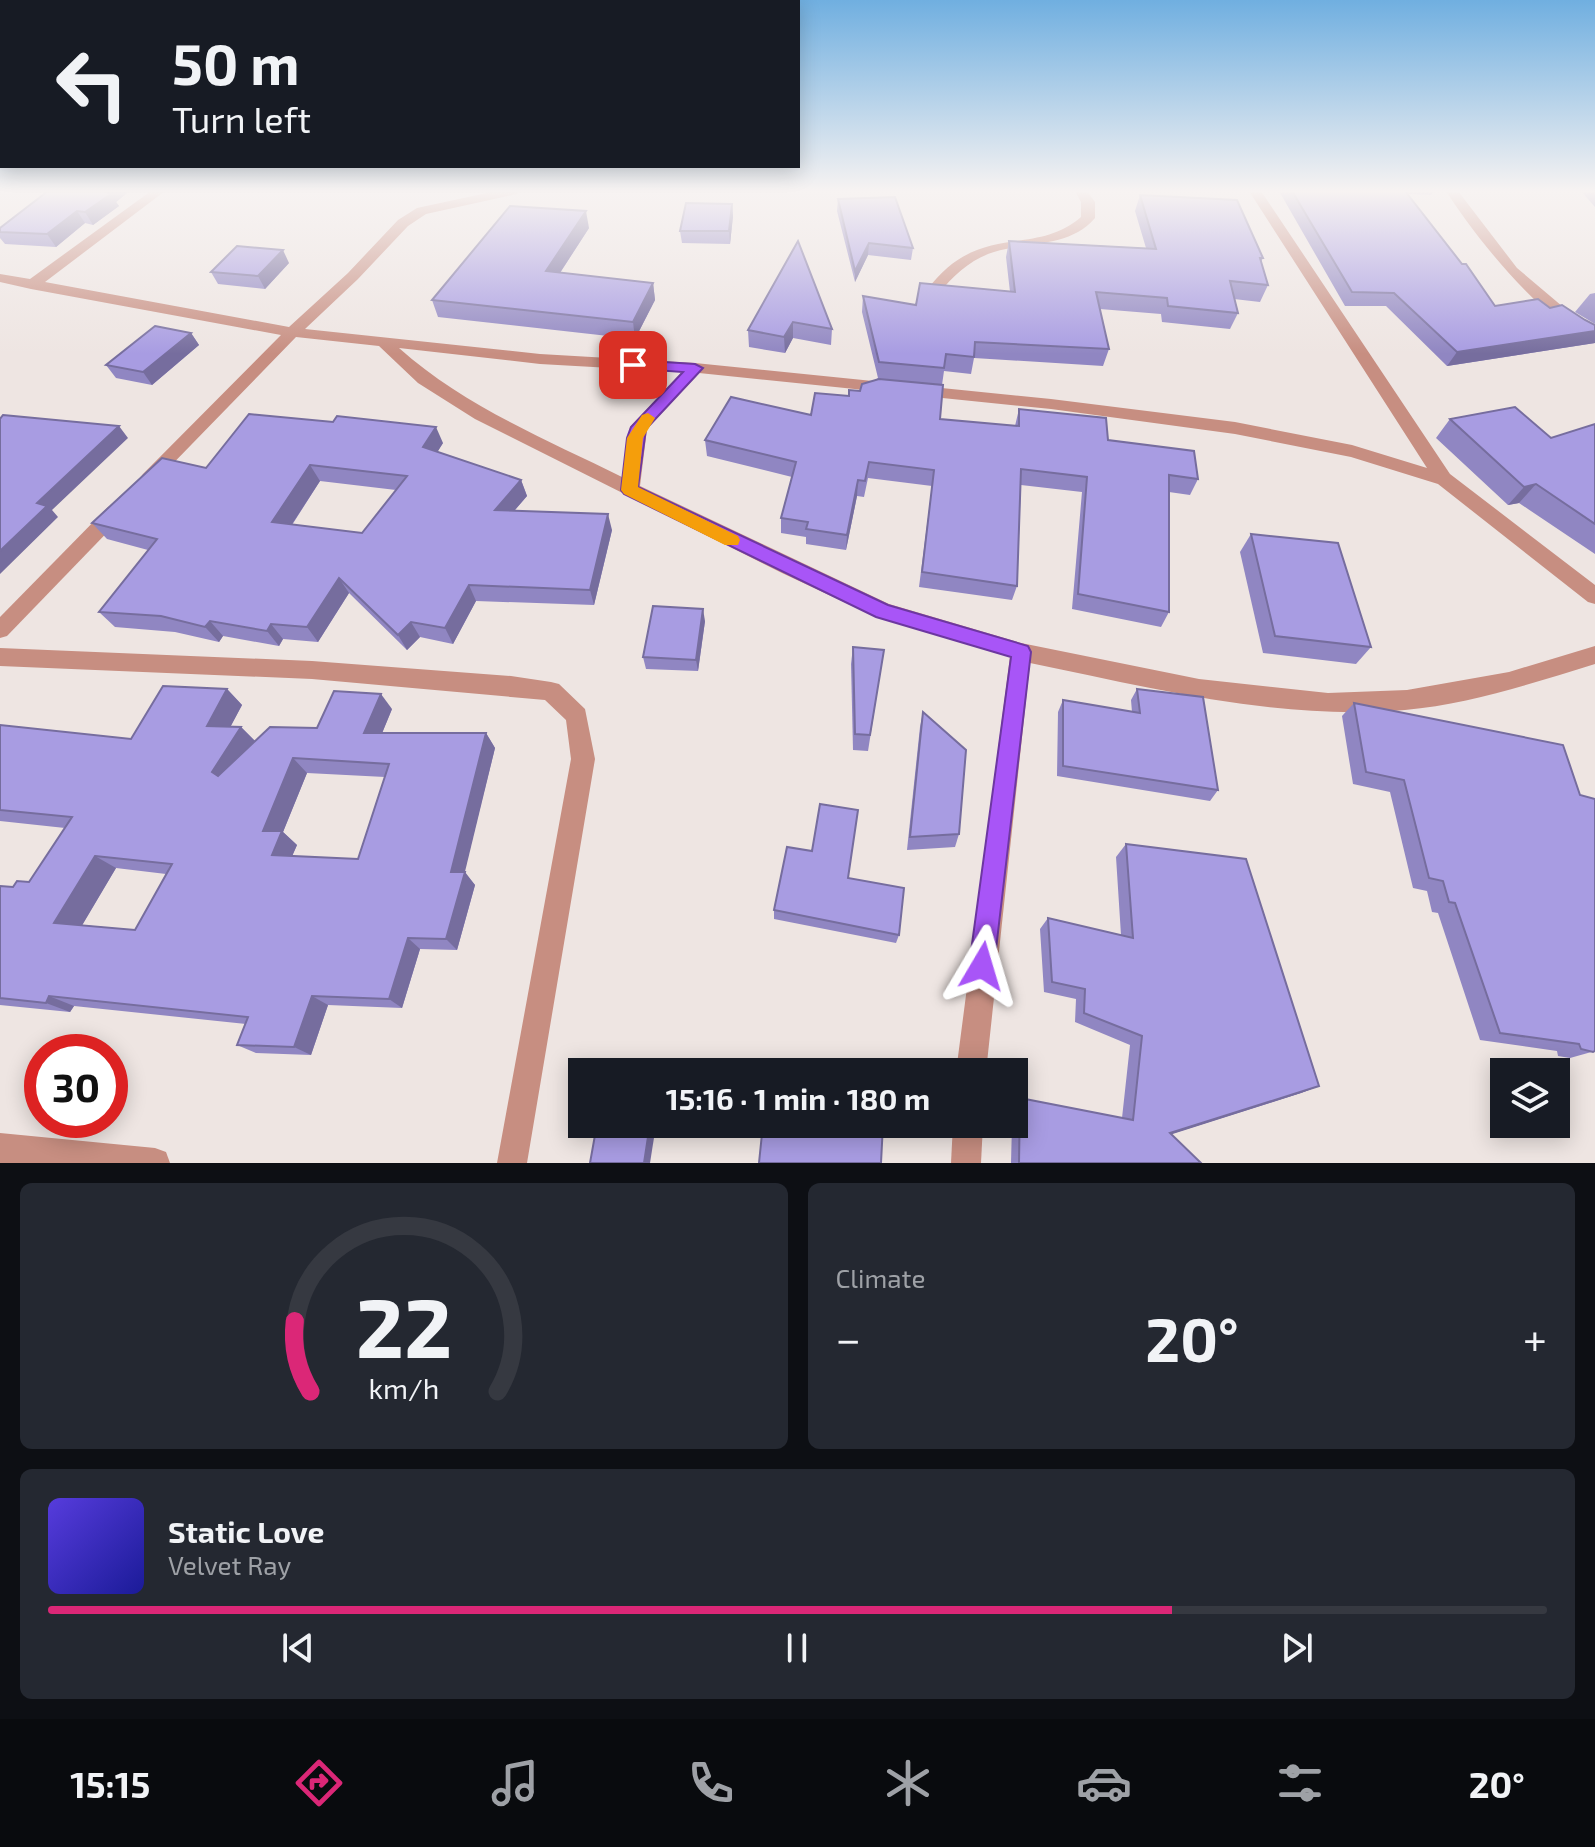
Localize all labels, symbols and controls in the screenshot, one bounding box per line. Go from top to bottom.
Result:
text: 50 m [172,29,300,96]
icon: left [40,32,144,136]
text: Turn left [172,97,311,140]
pin [599,331,667,399]
icon: arrive [611,343,655,387]
position arrow [940,924,1024,1008]
speed limit sign: 30 [24,1034,128,1138]
map controls [1490,1058,1570,1138]
button: layers [1490,1058,1570,1138]
text: 15:16 · 1 min · 180 m [666,1080,930,1116]
text: Climate [836,1262,925,1293]
text: 22 [355,1275,452,1375]
text: 20° [1145,1302,1239,1374]
text: − [836,1311,861,1364]
text: + [1523,1311,1547,1364]
text: km/h [368,1370,439,1405]
text: Static Love [168,1513,324,1549]
text: Velvet Ray [168,1549,291,1580]
icon: previous [276,1626,320,1670]
icon: pause [775,1626,819,1670]
icon: next [1275,1626,1319,1670]
icon: directions [291,1755,347,1811]
icon: music [487,1755,543,1811]
icon: phone [683,1755,739,1811]
icon: climate [880,1755,936,1811]
icon: car [1076,1755,1132,1811]
icon: filters [1272,1755,1328,1811]
text: 15:15 [70,1762,150,1805]
text: 20° [1469,1762,1525,1805]

